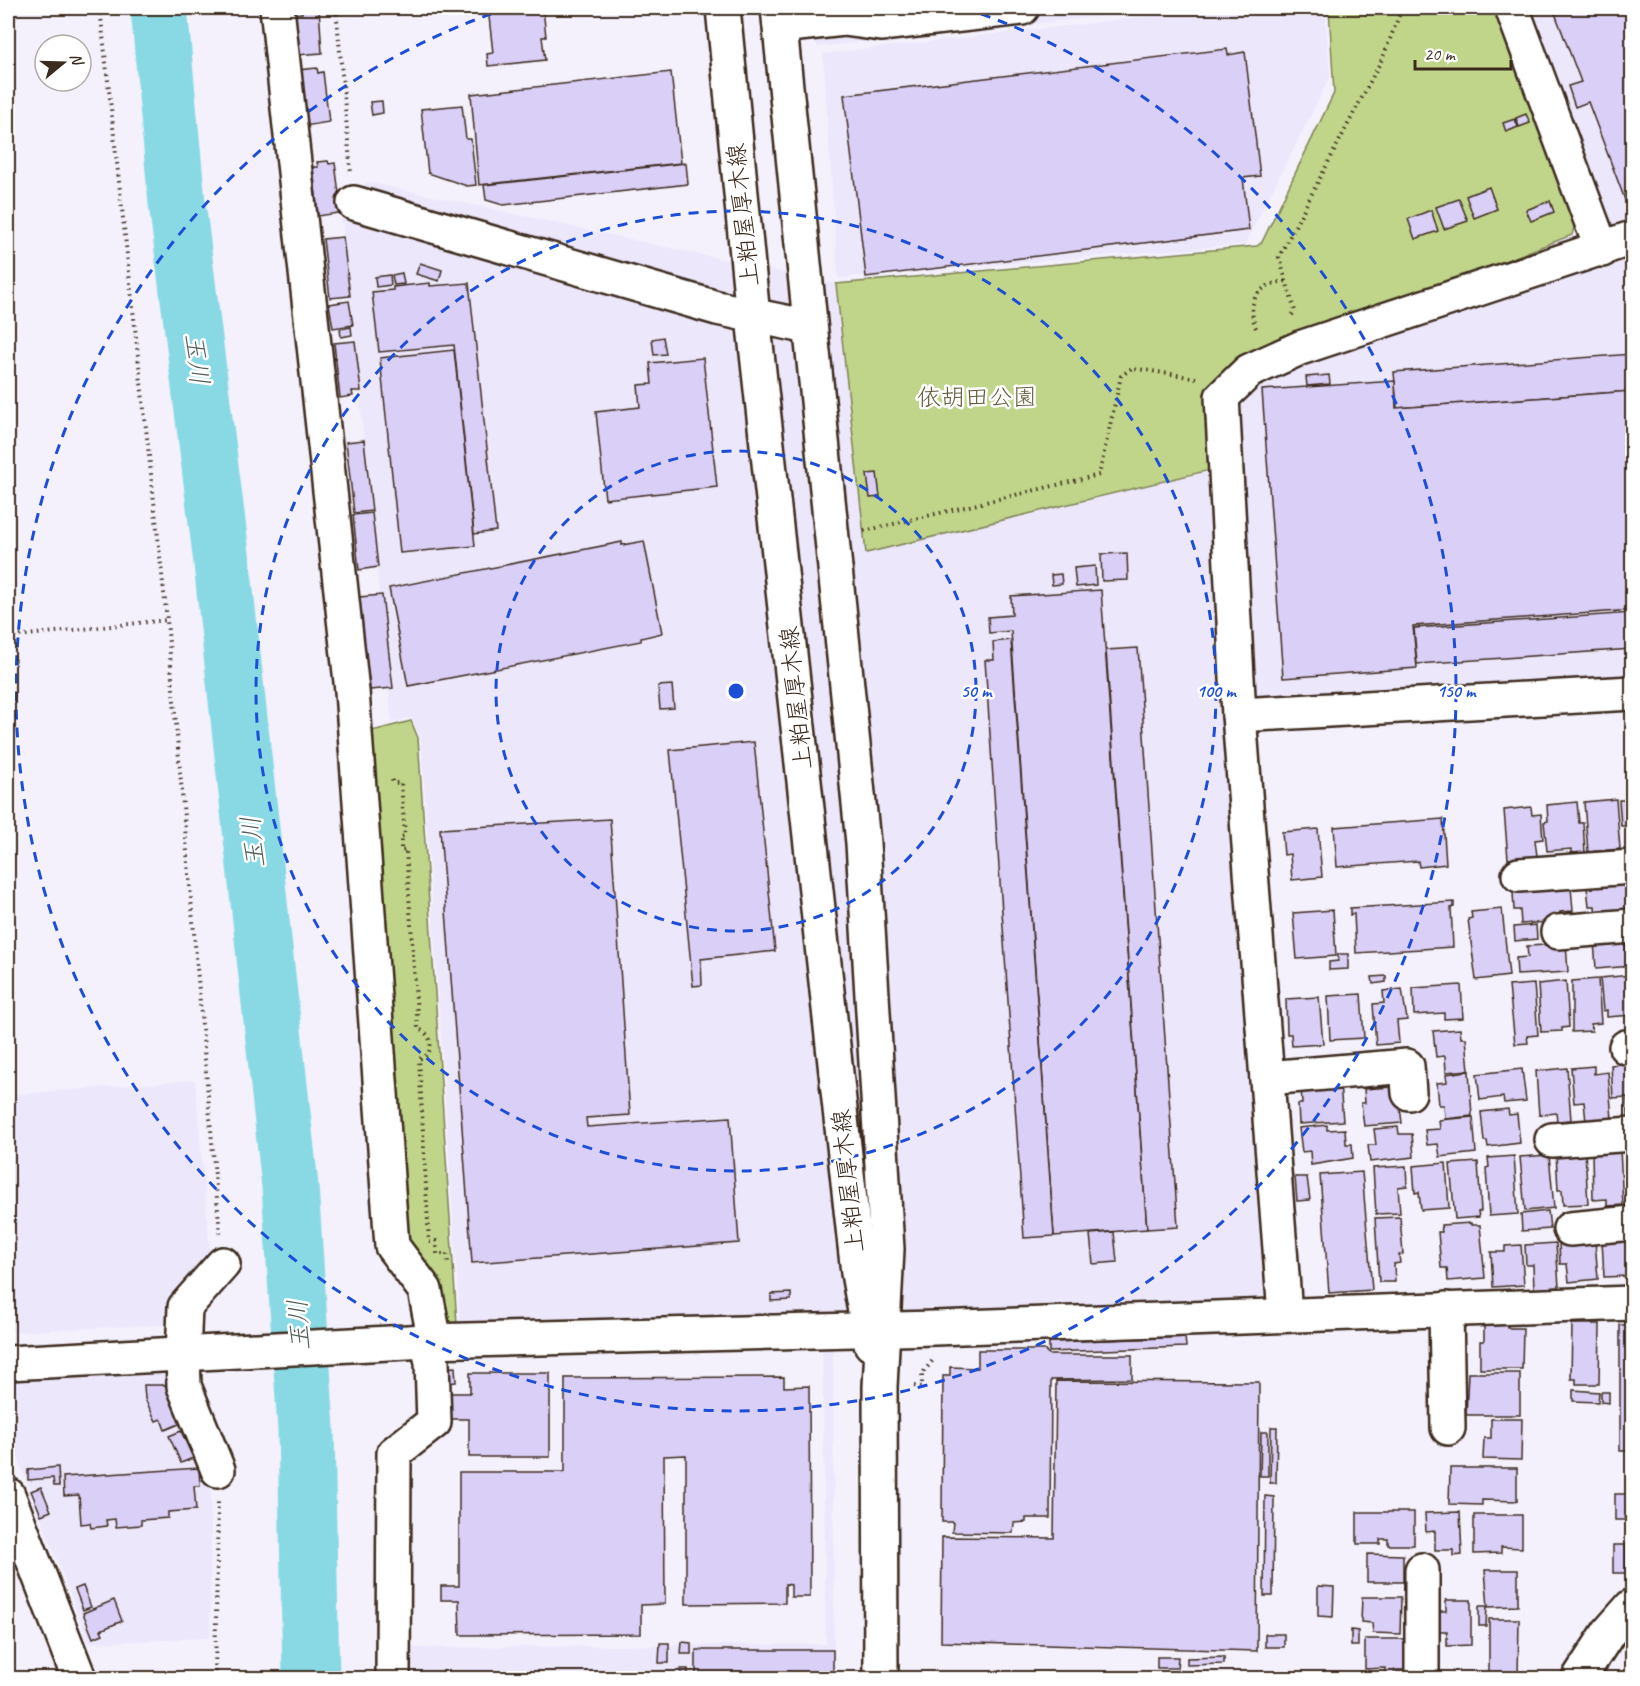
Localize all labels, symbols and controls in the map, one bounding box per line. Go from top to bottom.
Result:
north arrow [33,33,93,93]
scale bar [1415,33,1511,71]
text: 20 m [1424,43,1457,65]
text: N [65,51,88,69]
street label: 上粕屋厚木線 [721,142,765,288]
water label: 玉川 [177,331,217,387]
park label: 依胡田公園 [917,382,1037,412]
street label: 上粕屋厚木線 [774,625,818,771]
text: 50 m [961,680,993,702]
text: 100 m [1197,680,1237,702]
text: 150 m [1437,680,1477,702]
centre of rings [726,681,746,701]
water label: 玉川 [234,814,272,870]
street label: 上粕屋厚木線 [826,1108,870,1254]
water label: 玉川 [281,1298,317,1352]

